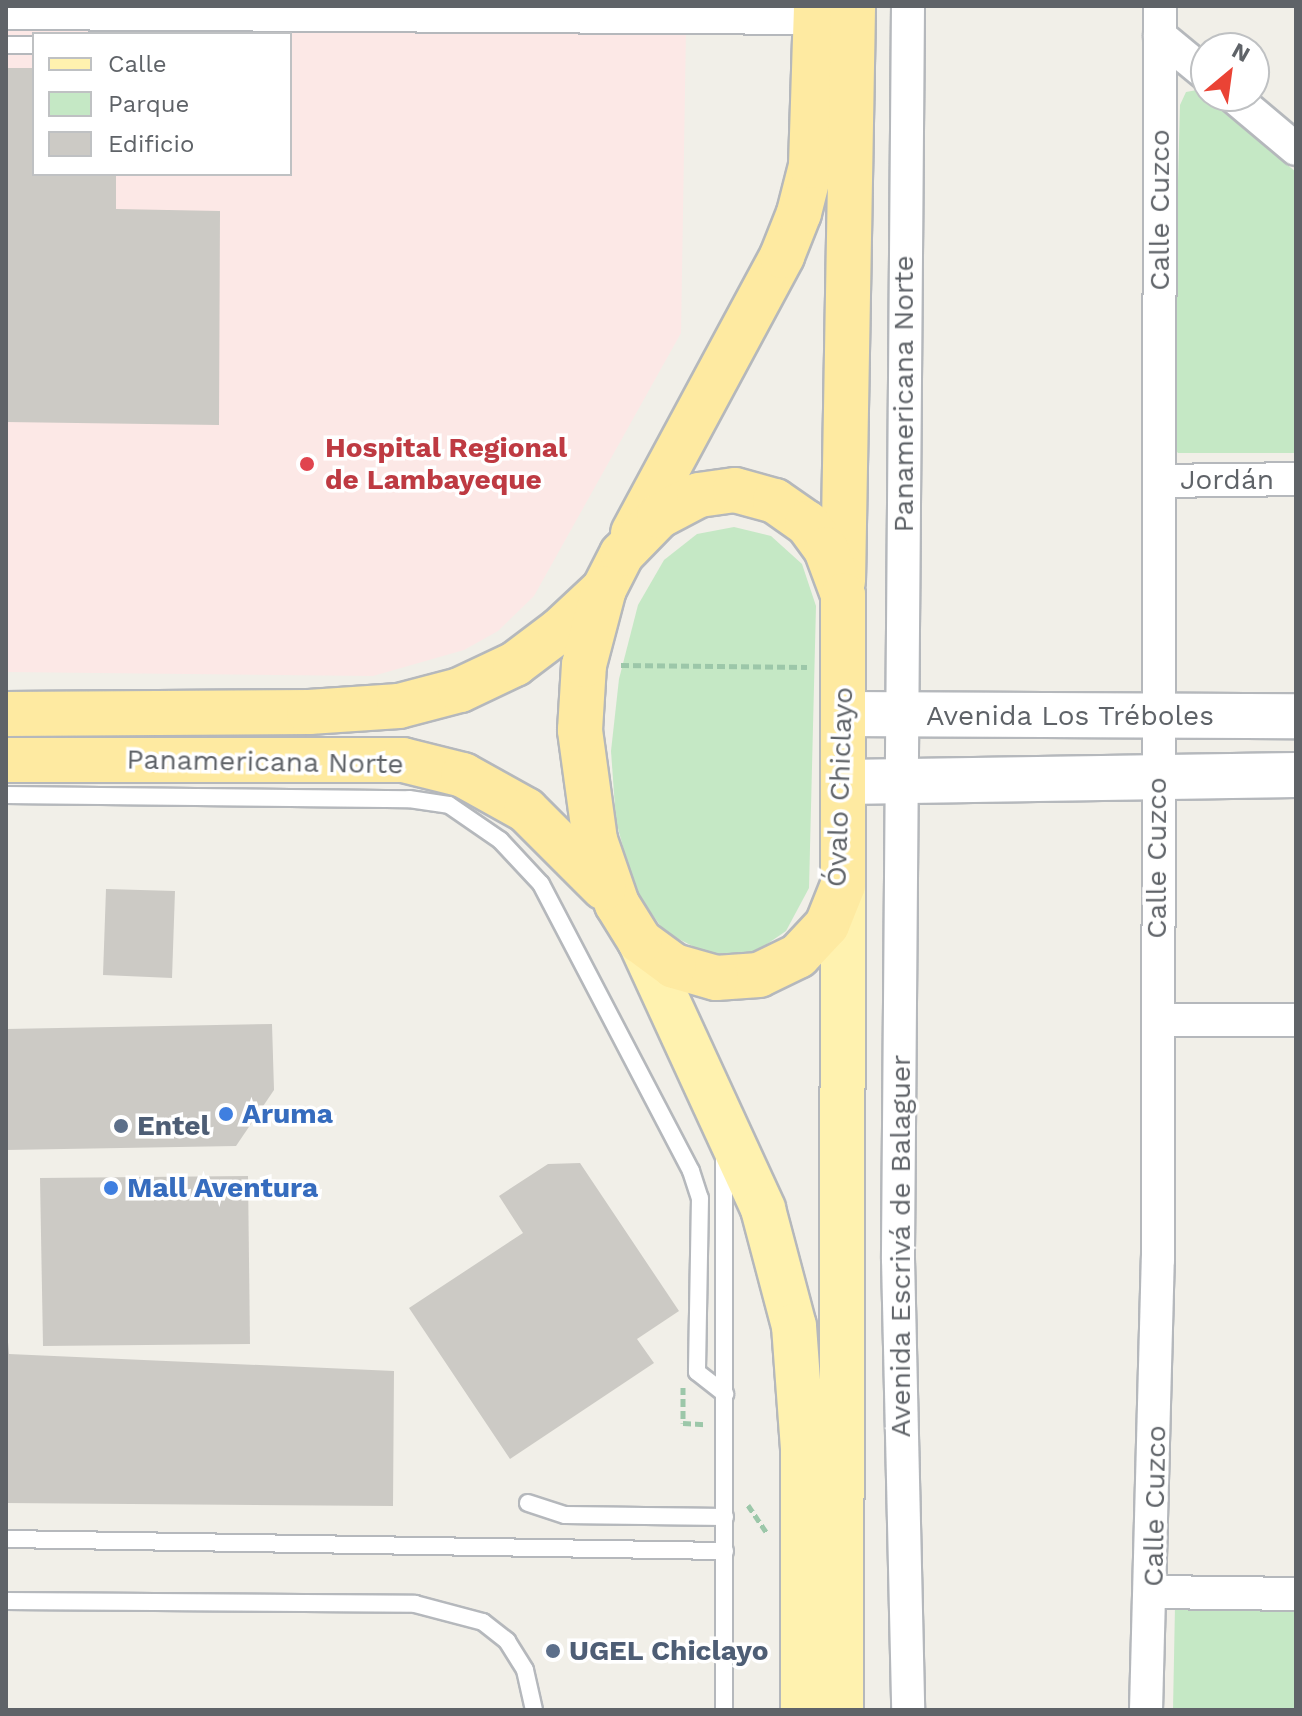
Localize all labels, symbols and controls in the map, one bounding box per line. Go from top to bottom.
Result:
legend [32,32,292,176]
north arrow [1190,32,1270,112]
text: N [1228,37,1254,67]
text: Calle [108,50,167,78]
text: Parque [108,90,189,118]
street label: Calle Cuzco [1143,129,1177,291]
text: Edificio [108,130,194,158]
street label: Panamericana Norte [887,255,921,533]
place label: Hospital Regional de Lambayeque [325,431,568,497]
marker: Hospital Regional de Lambayeque [296,453,318,475]
street label: Jordán [1180,463,1274,497]
street label: Óvalo Chiclayo [820,686,860,888]
street label: Avenida Los Tréboles [925,699,1215,733]
street label: Panamericana Norte [126,743,404,781]
street label: Calle Cuzco [1140,777,1174,939]
street label: Avenida Escrivá de Balaguer [884,1054,918,1438]
place label: Aruma [242,1097,333,1131]
marker: Aruma [217,1105,235,1123]
place label: Entel [137,1109,210,1143]
marker: Entel [112,1117,130,1135]
place label: Mall Aventura [127,1171,319,1205]
marker: Mall Aventura [102,1179,120,1197]
street label: Calle Cuzco [1137,1425,1173,1587]
place label: UGEL Chiclayo [569,1634,769,1668]
marker: UGEL Chiclayo [544,1642,562,1660]

